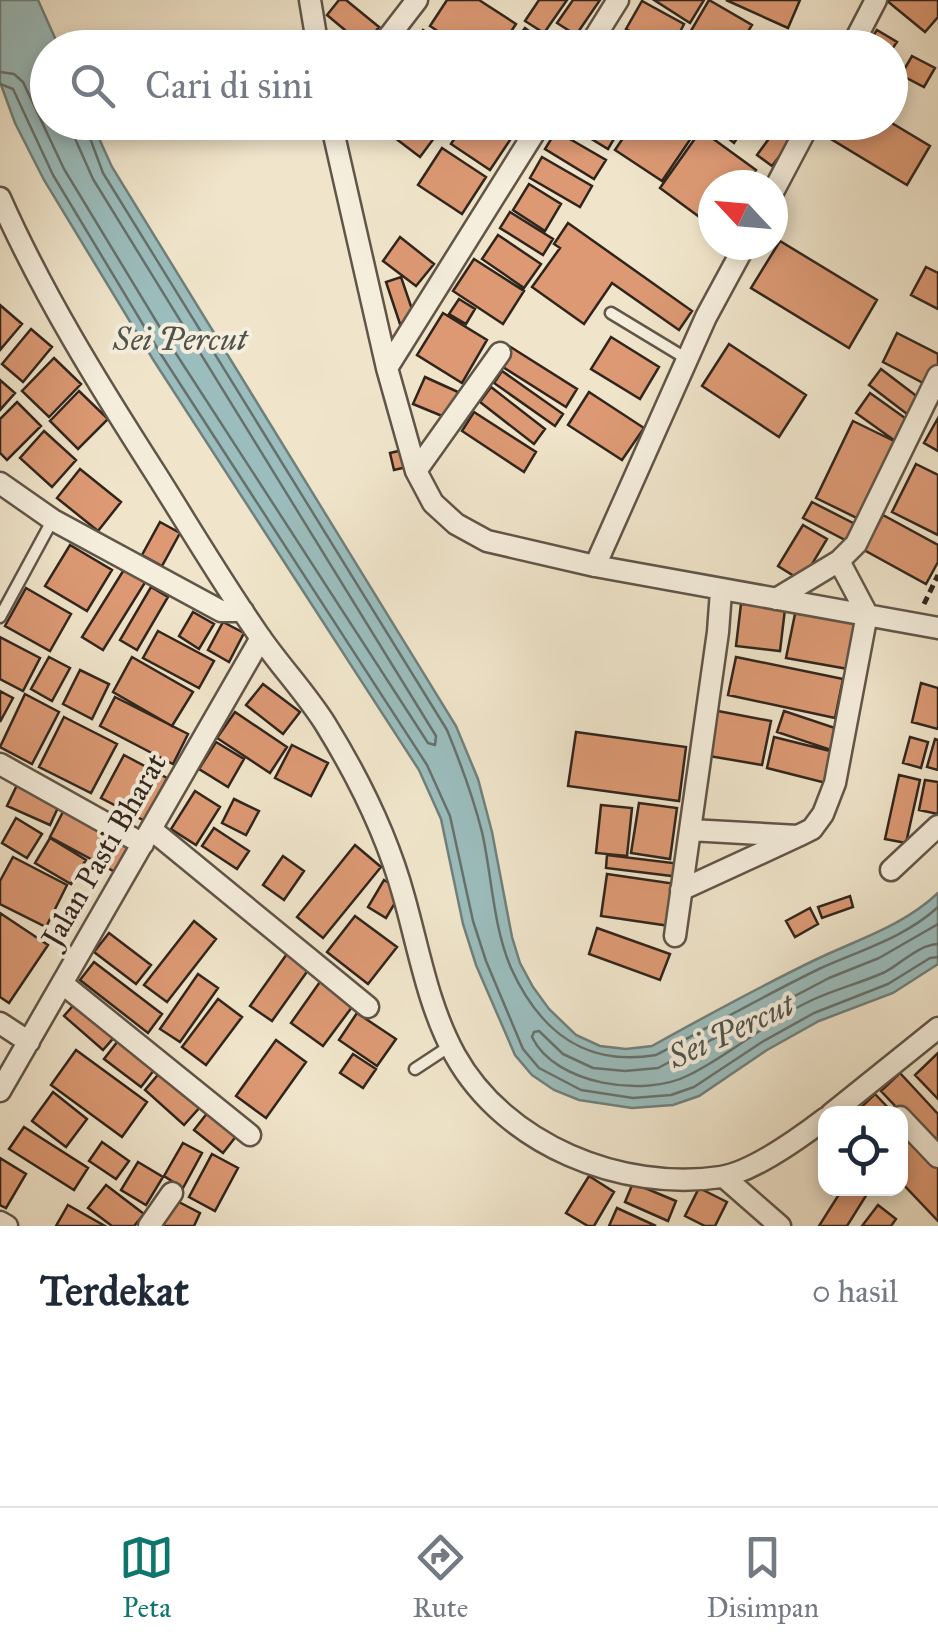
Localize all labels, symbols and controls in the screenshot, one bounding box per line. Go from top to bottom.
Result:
search box [30,30,908,140]
icon: search [65,58,120,113]
text: Cari di sini [145,62,313,108]
north arrow [698,170,788,260]
water label: Sei Percut [112,320,249,359]
street label: Jalan Pasti Bharat [33,747,174,955]
water label: Sei Percut [661,984,802,1077]
map controls [818,1106,908,1196]
button: locate [818,1106,908,1196]
text: Terdekat [40,1265,189,1317]
text: 0 hasil [812,1272,898,1311]
tab: Peta [119,1530,174,1625]
tab: Rute [412,1530,468,1625]
tab: Disimpan [707,1530,819,1625]

